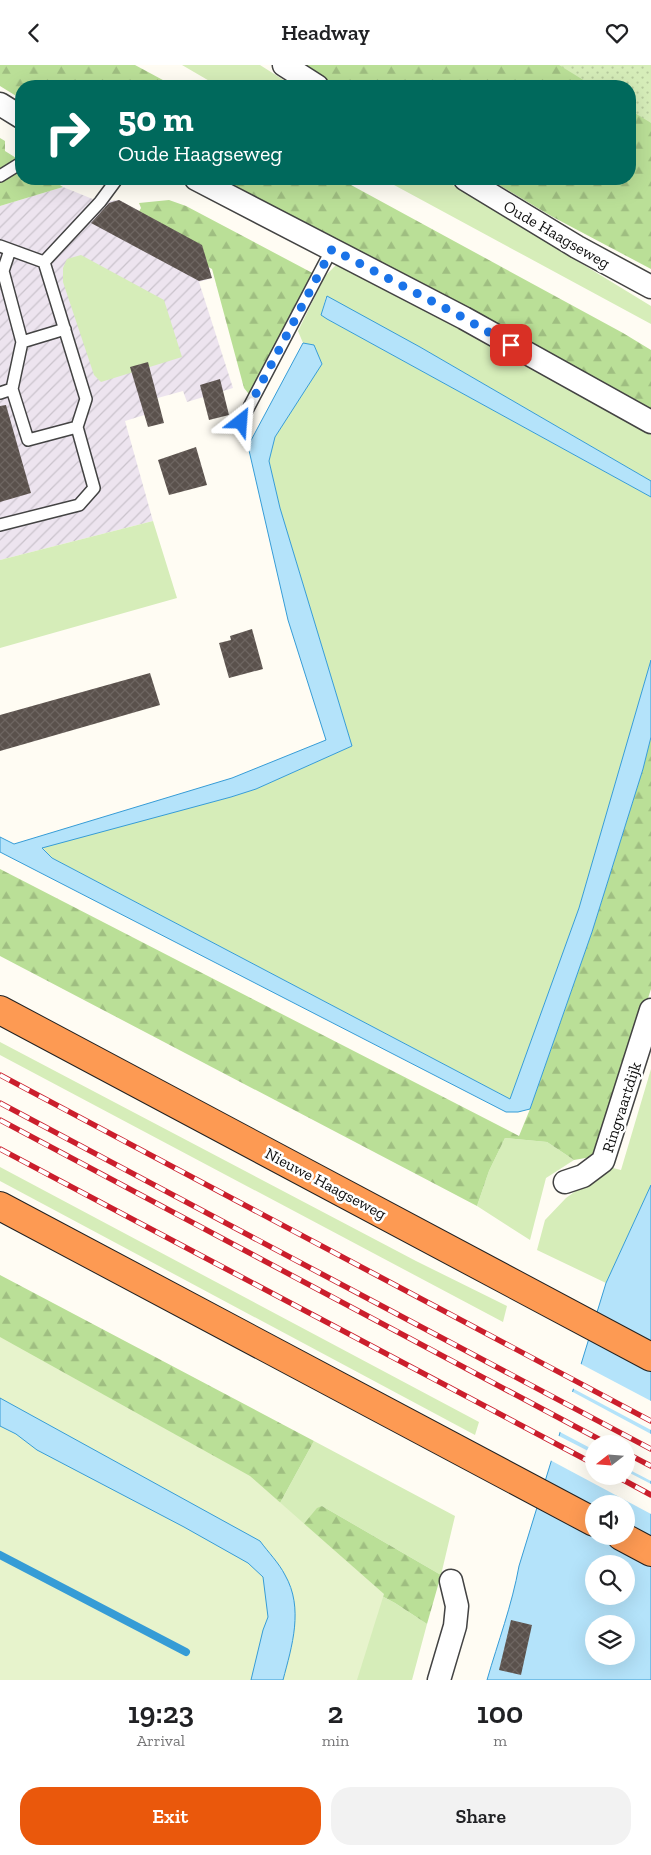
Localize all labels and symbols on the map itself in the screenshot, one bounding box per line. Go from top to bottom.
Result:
street label: Oude Haagseweg [500,196,613,273]
pin [490,324,532,366]
position arrow [214,395,266,447]
street label: Ringvaartdijk [598,1059,645,1155]
street label: Nieuwe Haagseweg [262,1143,390,1223]
north arrow [585,1435,635,1485]

